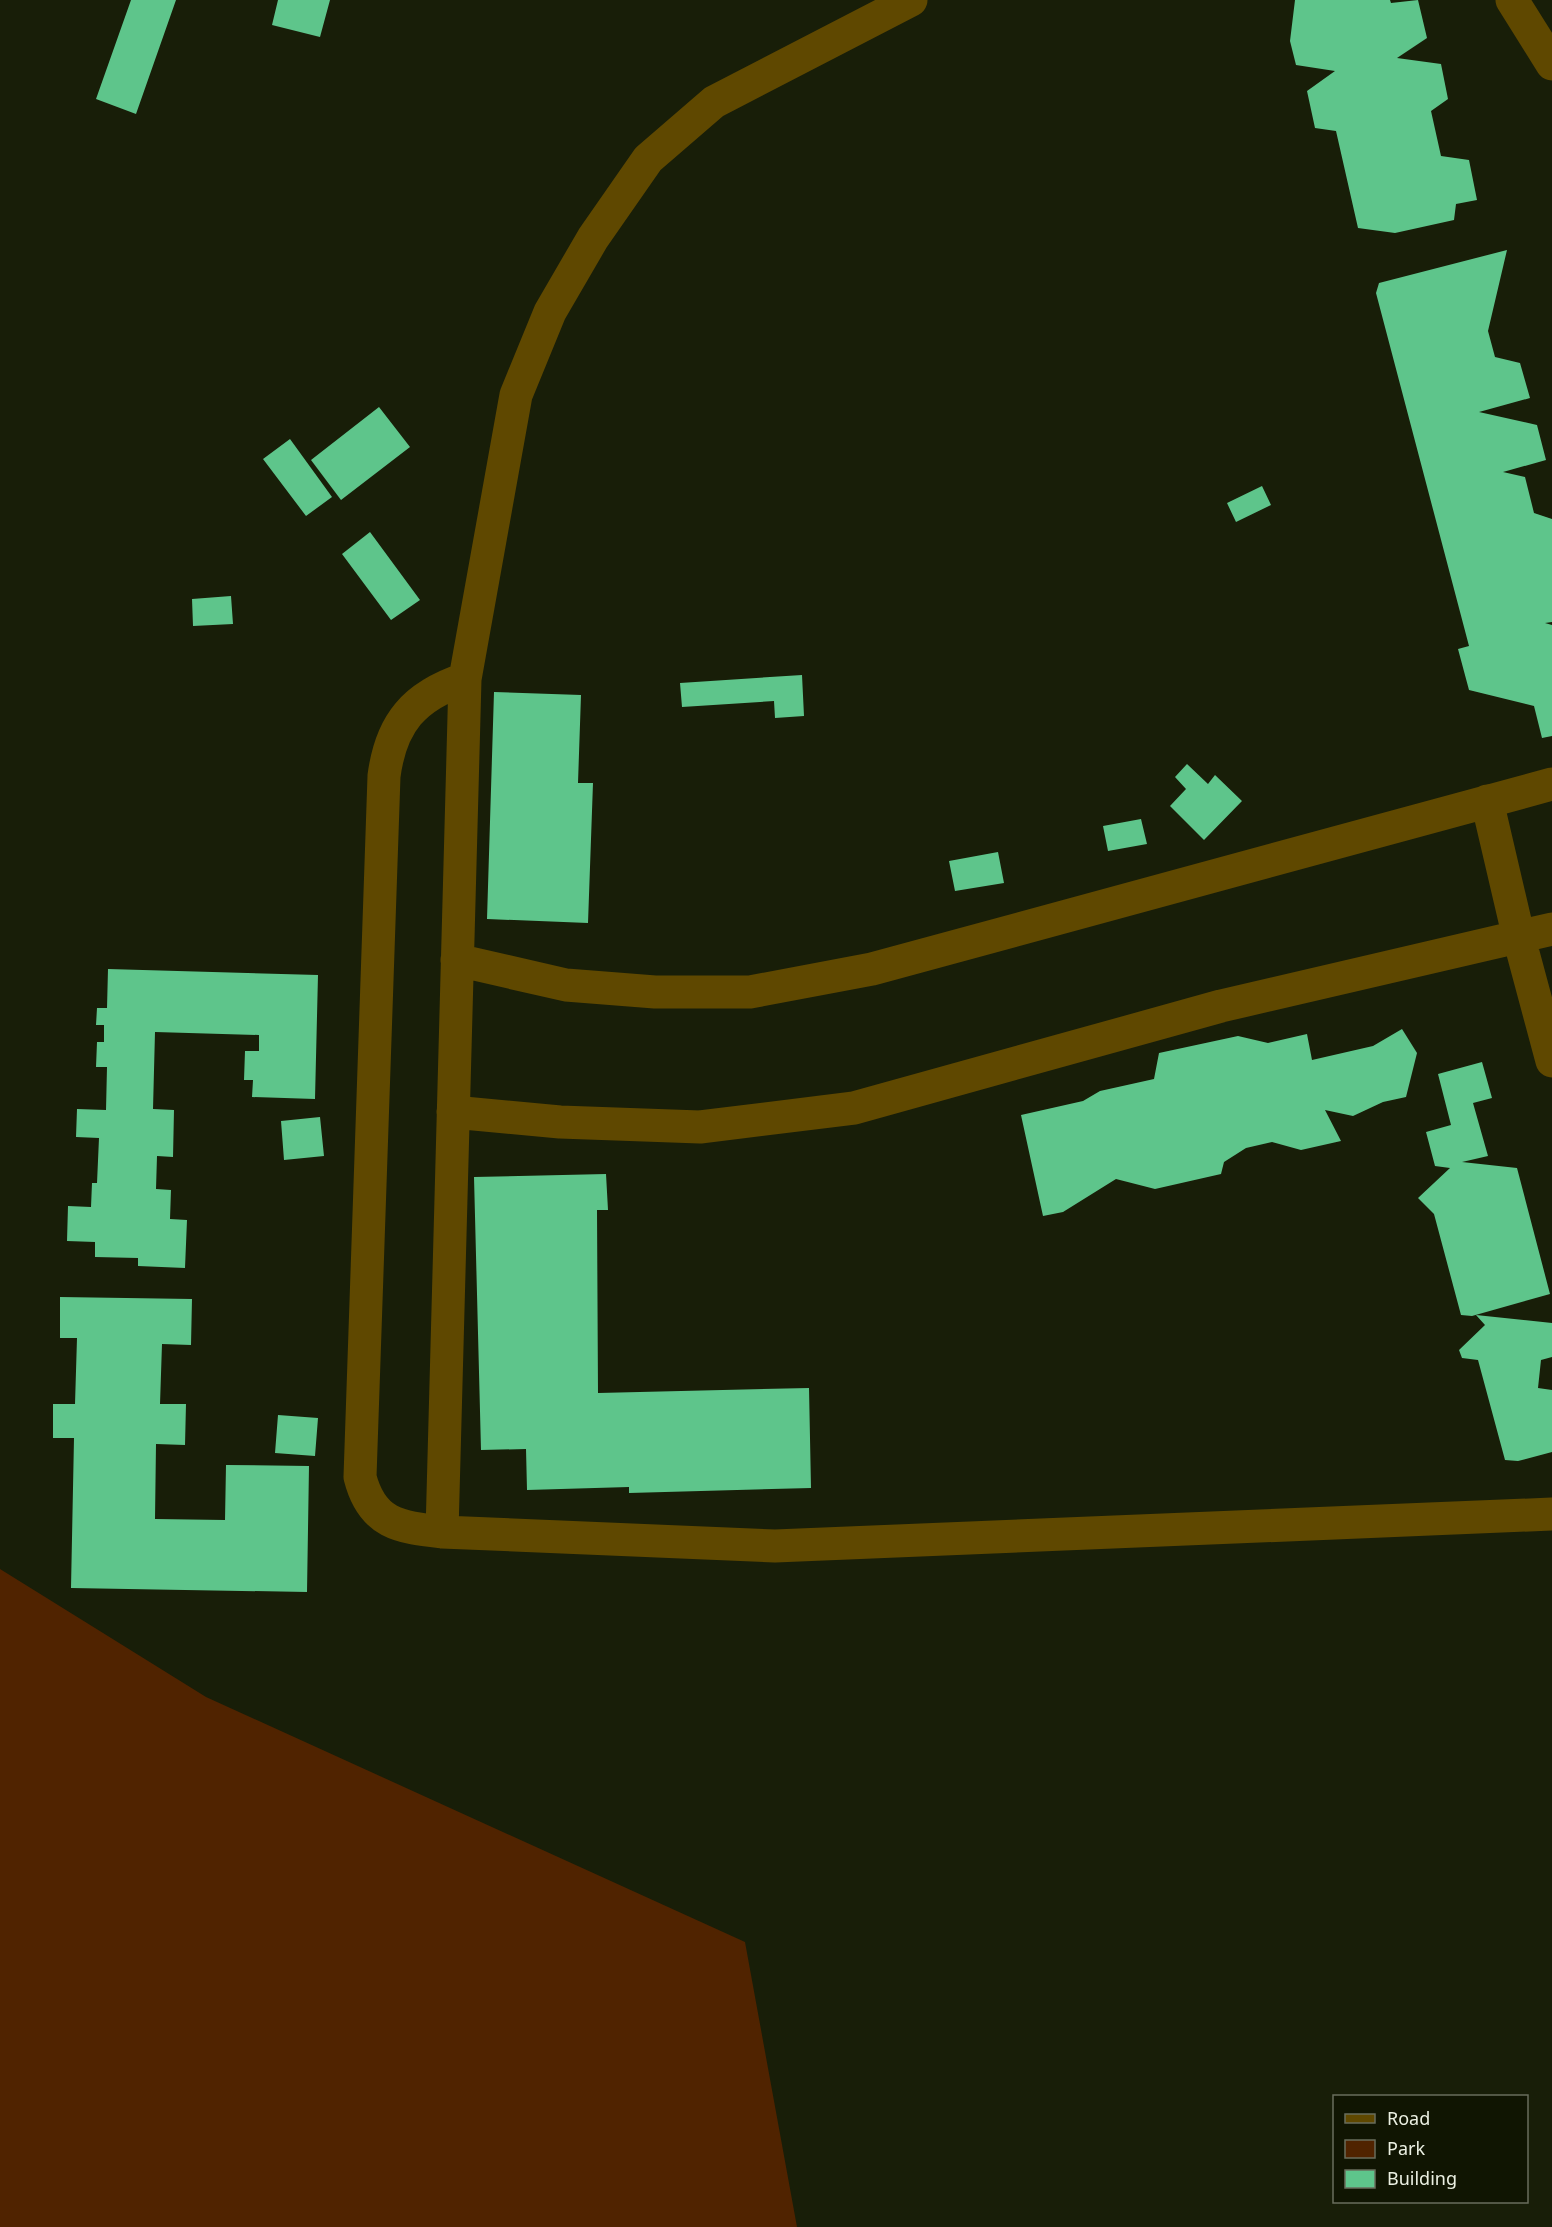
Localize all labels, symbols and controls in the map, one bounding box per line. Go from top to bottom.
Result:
legend [1333,2095,1528,2203]
text: Road [1387,2106,1430,2130]
text: Park [1387,2136,1425,2160]
text: Building [1387,2166,1457,2190]

